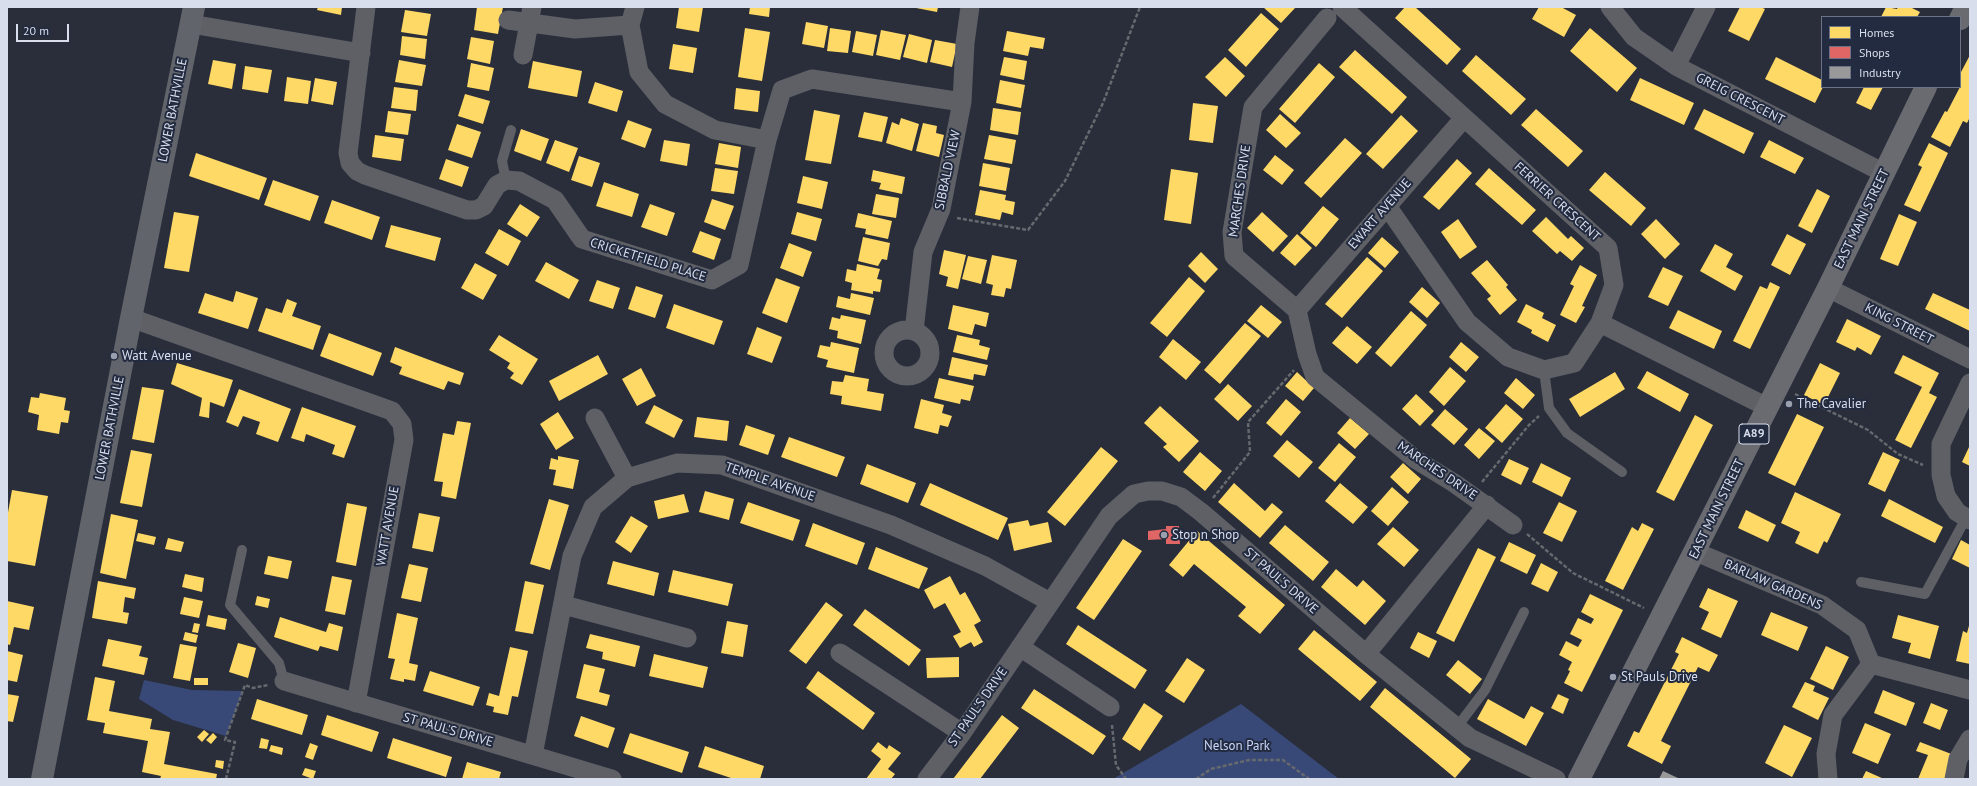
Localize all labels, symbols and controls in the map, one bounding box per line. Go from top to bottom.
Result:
scale bar [18,16,71,42]
legend [1821,16,1961,88]
text: 20 m [23,23,49,38]
text: Homes [1859,25,1894,40]
text: Shops [1859,45,1890,60]
street label: LOWER BATHVILLE [155,57,191,163]
text: Industry [1859,65,1901,80]
street label: GREIG CRESCENT [1693,70,1787,128]
street label: SIBBALD VIEW [932,129,964,211]
street label: MARCHES DRIVE [1226,144,1254,238]
street label: FERRIER CRESCENT [1511,159,1603,245]
street label: EAST MAIN STREET [1831,167,1893,271]
street label: EWART AVENUE [1345,176,1415,252]
street label: CRICKETFIELD PLACE [588,235,708,285]
street label: KING STREET [1862,300,1936,348]
place label: Watt Avenue [122,348,192,364]
marker: Watt Avenue [109,351,119,361]
street label: LOWER BATHVILLE [92,375,128,481]
place label: The Cavalier [1797,396,1866,412]
marker: The Cavalier [1784,399,1794,409]
road number: A89 [1739,424,1769,444]
street label: MARCHES DRIVE [1394,439,1480,503]
street label: EAST MAIN STREET [1686,457,1748,561]
street label: TEMPLE AVENUE [723,459,817,505]
street label: WATT AVENUE [373,485,403,567]
place label: Stop n Shop [1172,527,1239,543]
marker: Stop n Shop [1159,530,1169,540]
street label: ST PAUL'S DRIVE [1241,545,1321,617]
street label: BARLAW GARDENS [1722,556,1824,614]
street label: ST PAUL'S DRIVE [945,665,1011,749]
place label: St Pauls Drive [1621,669,1698,685]
marker: St Pauls Drive [1608,672,1618,682]
street label: ST PAUL'S DRIVE [401,710,495,750]
park label: Nelson Park [1204,738,1270,754]

